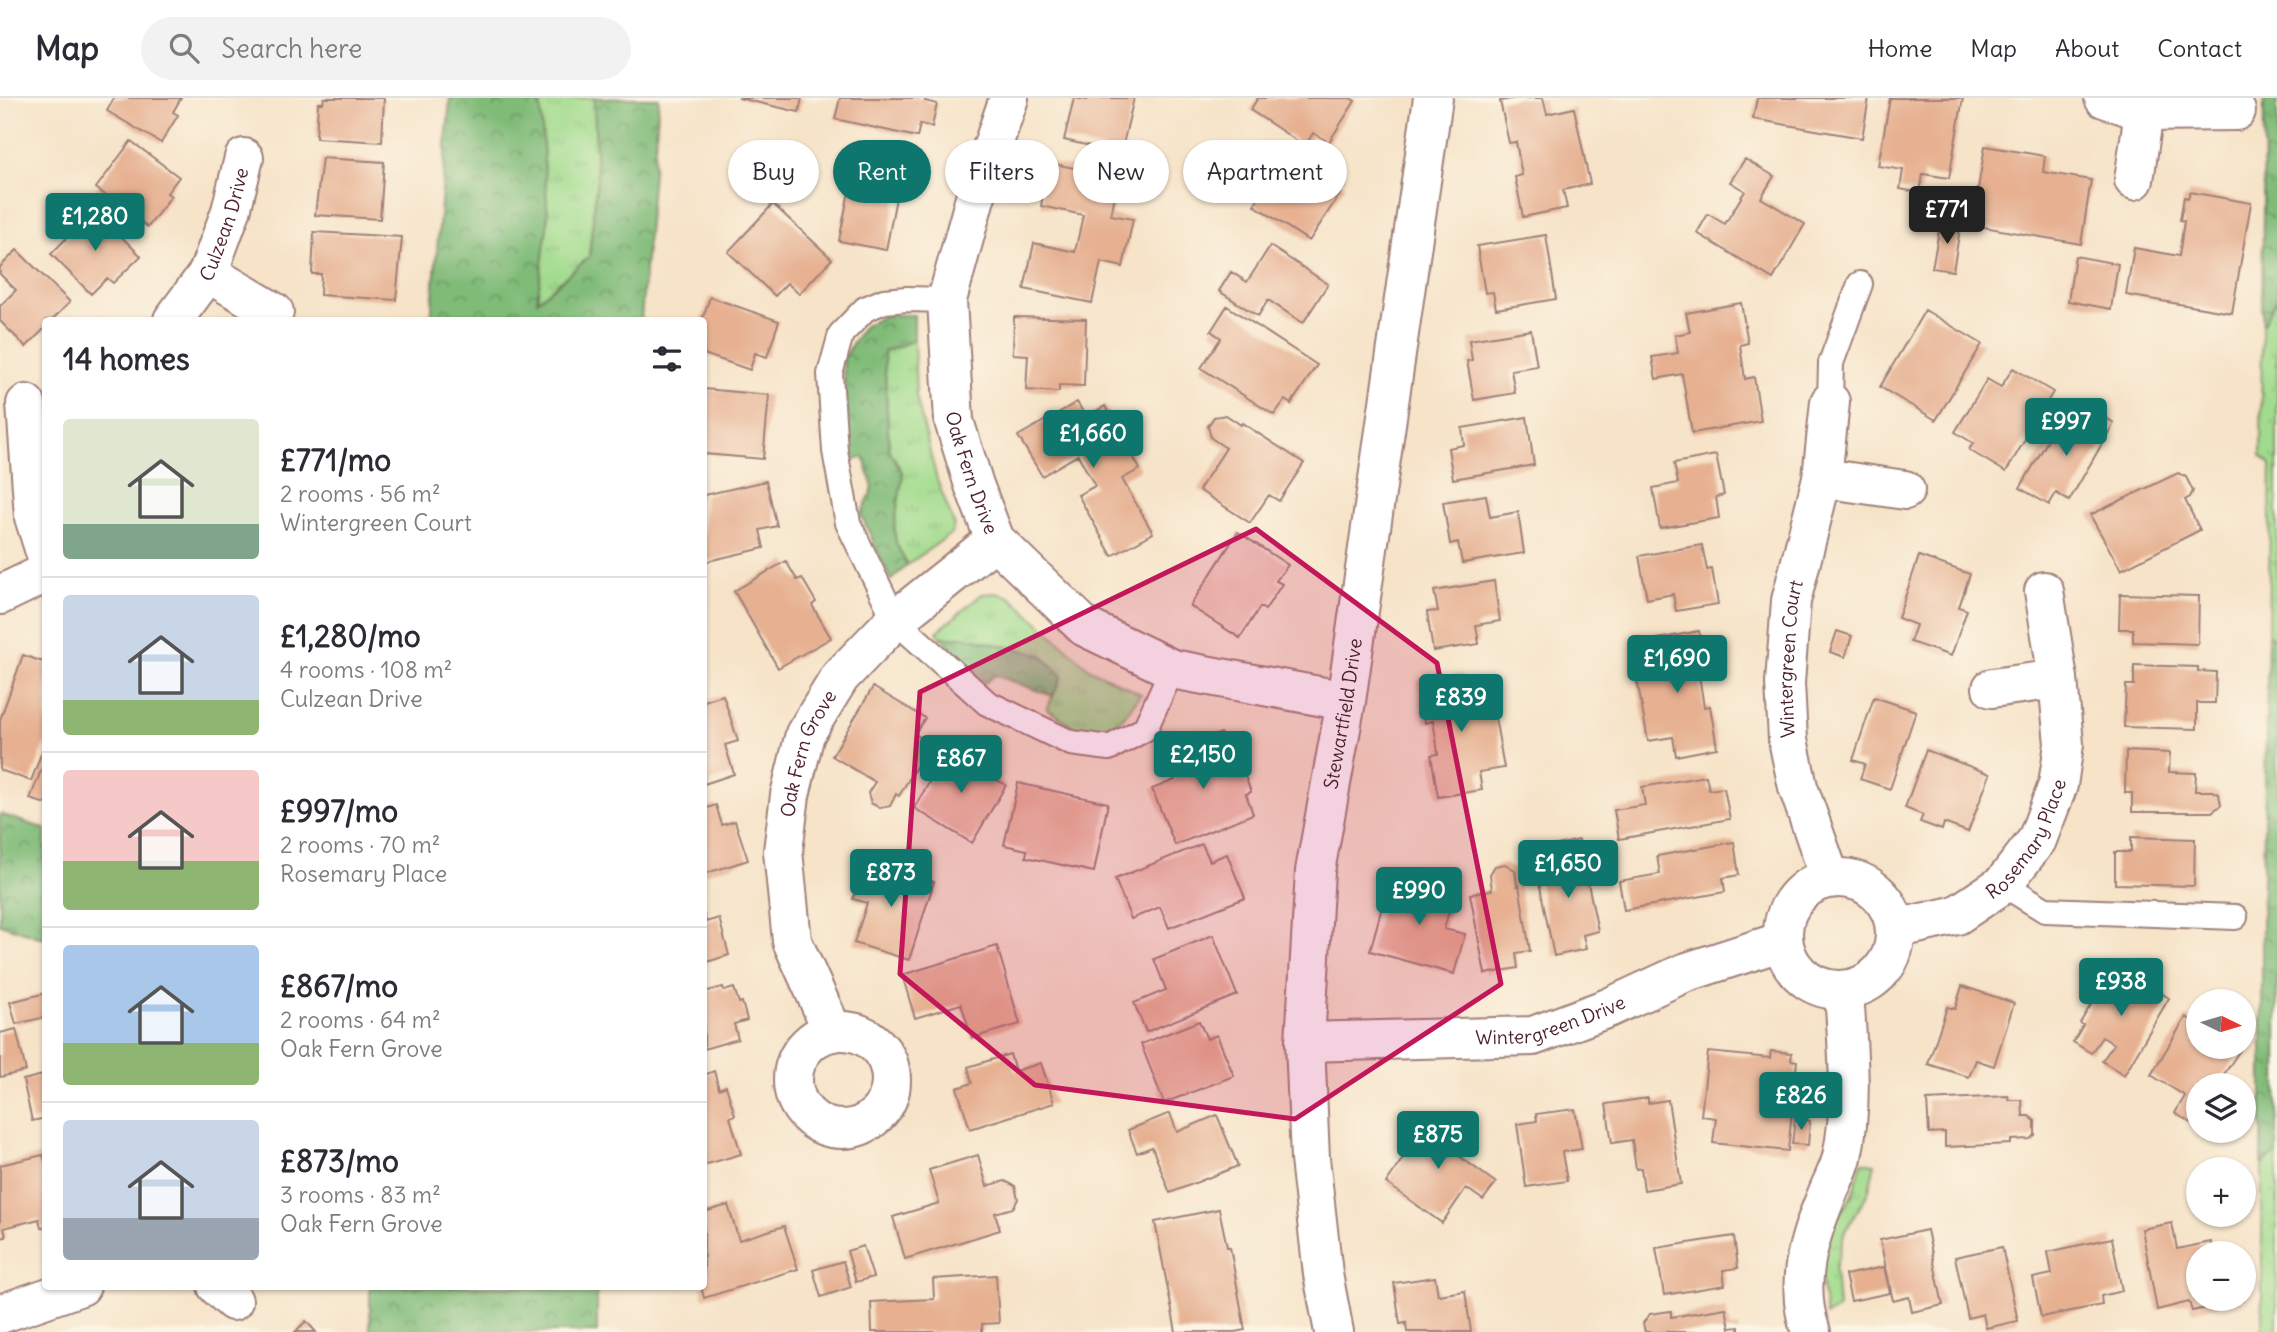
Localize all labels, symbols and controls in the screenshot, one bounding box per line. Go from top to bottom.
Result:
search box [141,17,631,80]
text: Map [35,27,99,69]
icon: search [165,29,203,67]
text: Search here [221,32,362,65]
text: Home [1868,33,1932,63]
text: Map [1970,33,2017,63]
text: About [2055,33,2119,63]
text: Contact [2157,33,2242,63]
chip: Buy [728,140,819,203]
chip: Rent [833,140,931,203]
chip: Filters [945,140,1059,203]
chip: New [1073,140,1169,203]
chip: Apartment [1183,140,1347,203]
street label: Culzean Drive [194,165,253,286]
pin: £771 [1906,186,1988,246]
pin: £1,280 [38,194,152,253]
text: £771 [1925,194,1969,223]
text: £1,280 [62,201,129,230]
text: 14 homes [63,340,190,378]
icon: filters [648,340,686,378]
pin: £997 [2025,398,2107,458]
text: £997 [2041,406,2091,435]
pin: £1,660 [1036,410,1150,470]
street label: Oak Fern Drive [941,411,1004,537]
text: £1,660 [1059,418,1127,447]
text: £771/mo [280,441,391,479]
icon: home [119,447,203,531]
text: 2 rooms · 56 m² [280,479,441,508]
text: Wintergreen Court [280,508,472,537]
street label: Wintergreen Court [1773,577,1808,738]
text: £1,280/mo [280,617,421,655]
icon: home [119,623,203,707]
pin: £1,690 [1620,636,1734,695]
street label: Stewartfield Drive [1318,637,1367,791]
text: £1,690 [1643,643,1711,672]
text: 4 rooms · 108 m² [280,655,452,684]
pin: £839 [1420,674,1502,734]
text: £839 [1435,682,1487,711]
text: Culzean Drive [280,684,423,713]
street label: Oak Fern Grove [775,685,841,818]
pin: £2,150 [1146,732,1260,791]
pin: £867 [920,736,1002,795]
text: £2,150 [1170,739,1236,768]
text: £867 [936,743,986,772]
street label: Rosemary Place [1981,778,2071,904]
text: £997/mo [280,792,398,830]
icon: home [119,798,203,882]
text: 2 rooms · 70 m² [280,830,440,859]
pin: £1,650 [1511,840,1625,900]
text: £1,650 [1534,848,1602,877]
pin: £873 [850,850,932,909]
text: £873 [866,857,916,886]
text: Rosemary Place [280,859,447,888]
pin: £990 [1378,868,1460,927]
text: £990 [1392,875,1446,904]
pin: £938 [2080,958,2162,1018]
text: £938 [2095,966,2147,995]
text: £867/mo [280,967,398,1005]
icon: home [119,973,203,1057]
north arrow [2186,989,2256,1059]
map controls [2186,989,2256,1311]
street label: Wintergreen Drive [1475,990,1629,1050]
text: 2 rooms · 64 m² [280,1005,441,1034]
text: Oak Fern Grove [280,1034,443,1063]
pin: £826 [1760,1072,1842,1132]
button: layers [2186,1073,2256,1143]
text: £826 [1775,1080,1827,1109]
pin: £875 [1397,1112,1479,1171]
text: £875 [1413,1119,1463,1148]
text: £873/mo [280,1142,399,1180]
icon: home [119,1148,203,1232]
button: + [2186,1157,2256,1227]
text: 3 rooms · 83 m² [280,1180,441,1209]
text: Oak Fern Grove [280,1209,443,1238]
button: − [2186,1241,2256,1311]

